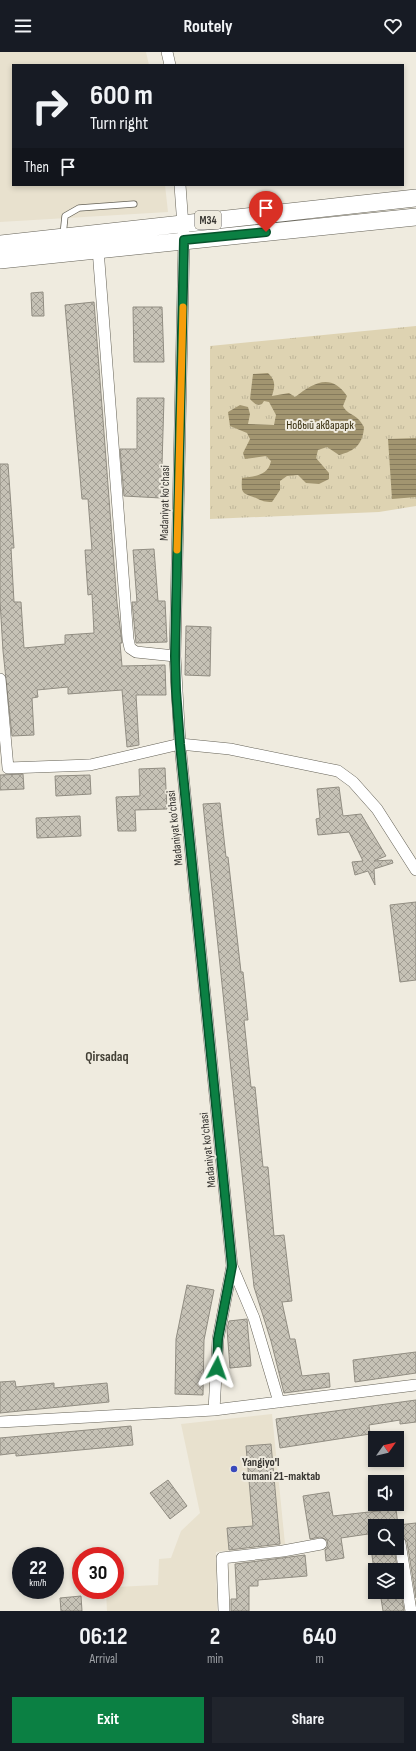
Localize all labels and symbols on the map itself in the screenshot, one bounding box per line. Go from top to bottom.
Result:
pin [249,191,283,232]
road number: M34 [195,211,221,229]
park label: Новый акварарк [286,418,354,433]
street label: Madaniyat ko'chasi [157,465,173,541]
street label: Madaniyat ko'chasi [164,790,186,866]
district label: Qirsadaq [85,1048,129,1065]
street label: Madaniyat ko'chasi [197,1112,219,1188]
position arrow [196,1347,238,1389]
north arrow [368,1431,404,1467]
place label: Yangiyo'l tumani 21-maktab [242,1455,320,1484]
marker: Yangiyo'l tumani 21-maktab [229,1464,239,1474]
speed limit sign: 30 [72,1547,124,1599]

